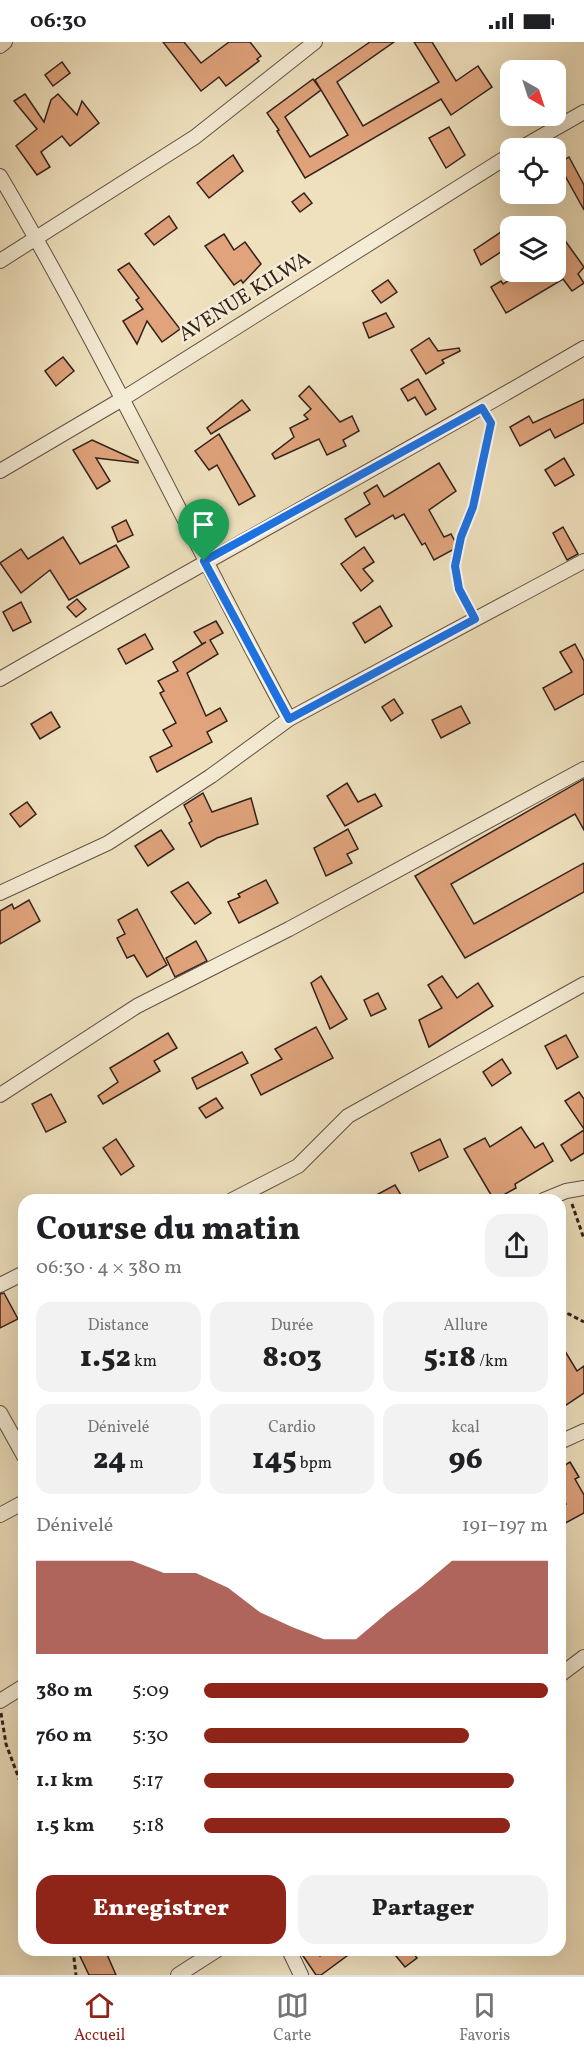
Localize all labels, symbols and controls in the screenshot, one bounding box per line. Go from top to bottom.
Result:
text: 06:30 [30,6,86,37]
north arrow [500,60,566,126]
map controls [500,60,566,282]
button: locate [500,138,566,204]
button: layers [500,216,566,282]
street label: AVENUE KILWA [173,245,317,349]
pin [178,499,229,561]
icon: arrive [187,508,220,541]
text: Course du matin [36,1208,301,1254]
button: share [485,1214,548,1277]
text: 06:30 · 4 × 380 m [36,1254,182,1282]
text: Distance [88,1315,149,1337]
text: Durée [271,1315,313,1337]
text: Allure [444,1315,488,1337]
text: 1.52 [80,1337,131,1379]
text: 8:03 [262,1337,322,1379]
text: 5:18 [423,1337,476,1379]
text: km [131,1351,157,1373]
text: /km [476,1351,508,1373]
text: Dénivelé [87,1417,149,1439]
text: Cardio [268,1417,316,1439]
text: kcal [451,1417,480,1439]
text: 24 [93,1439,126,1481]
text: 145 [252,1439,297,1481]
text: 96 [449,1439,483,1481]
text: m [126,1453,144,1475]
text: bpm [297,1453,332,1475]
text: Dénivelé [36,1512,113,1540]
text: 191–197 m [462,1512,548,1540]
text: 380 m [36,1677,93,1705]
text: 5:09 [132,1677,169,1705]
text: 760 m [36,1722,92,1750]
text: 5:30 [132,1722,168,1750]
text: 1.1 km [36,1767,93,1795]
text: 5:17 [132,1767,164,1795]
text: 1.5 km [36,1812,95,1840]
text: 5:18 [132,1812,164,1840]
button: Enregistrer [36,1875,286,1944]
button: Partager [298,1875,548,1944]
tab: Accueil [74,1989,125,2047]
tab: Carte [273,1989,311,2047]
tab: Favoris [459,1989,510,2047]

